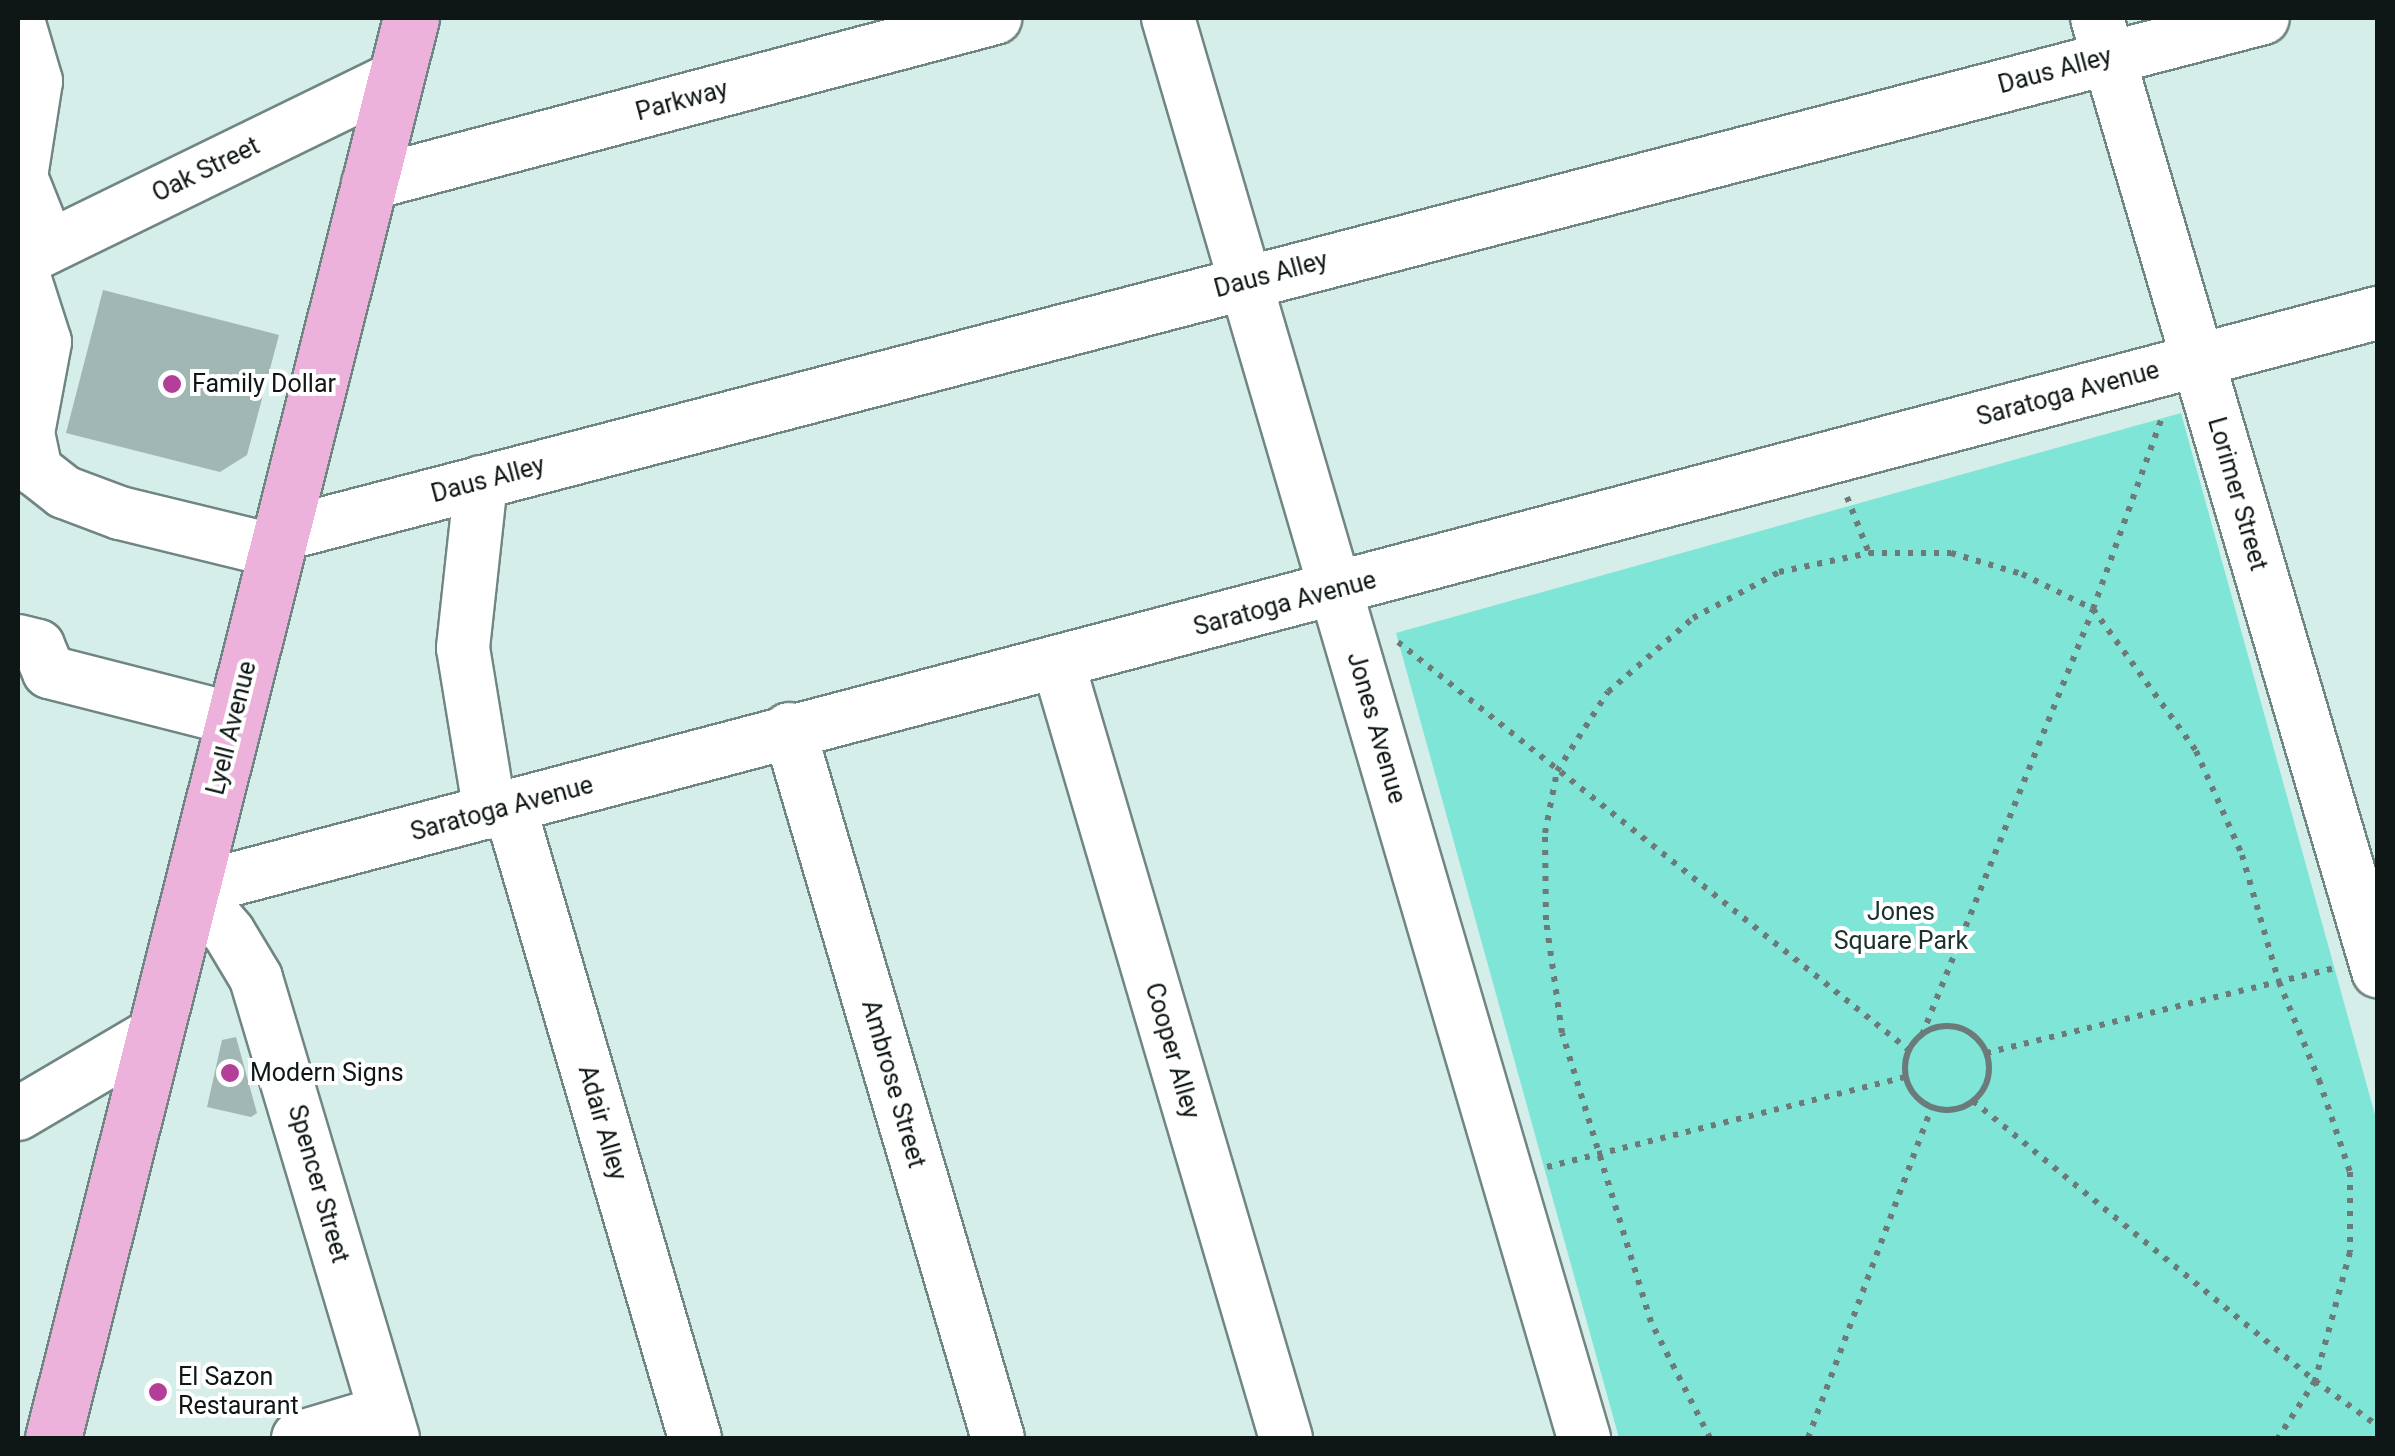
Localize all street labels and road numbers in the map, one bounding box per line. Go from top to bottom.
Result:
street label: Daus Alley [1995,41,2115,101]
street label: Parkway [633,74,731,128]
street label: Oak Street [147,131,265,209]
street label: Daus Alley [1211,245,1331,305]
street label: Saratoga Avenue [1973,355,2163,433]
street label: Lorimer Street [2201,414,2273,574]
street label: Daus Alley [428,450,548,510]
street label: Saratoga Avenue [1190,565,1380,643]
street label: Jones Avenue [1340,649,1412,807]
street label: Lyell Avenue [201,658,263,798]
street label: Saratoga Avenue [407,770,597,848]
street label: Cooper Alley [1138,980,1206,1122]
street label: Ambrose Street [855,997,931,1171]
street label: Adair Alley [571,1062,633,1184]
street label: Spencer Street [281,1102,355,1266]

